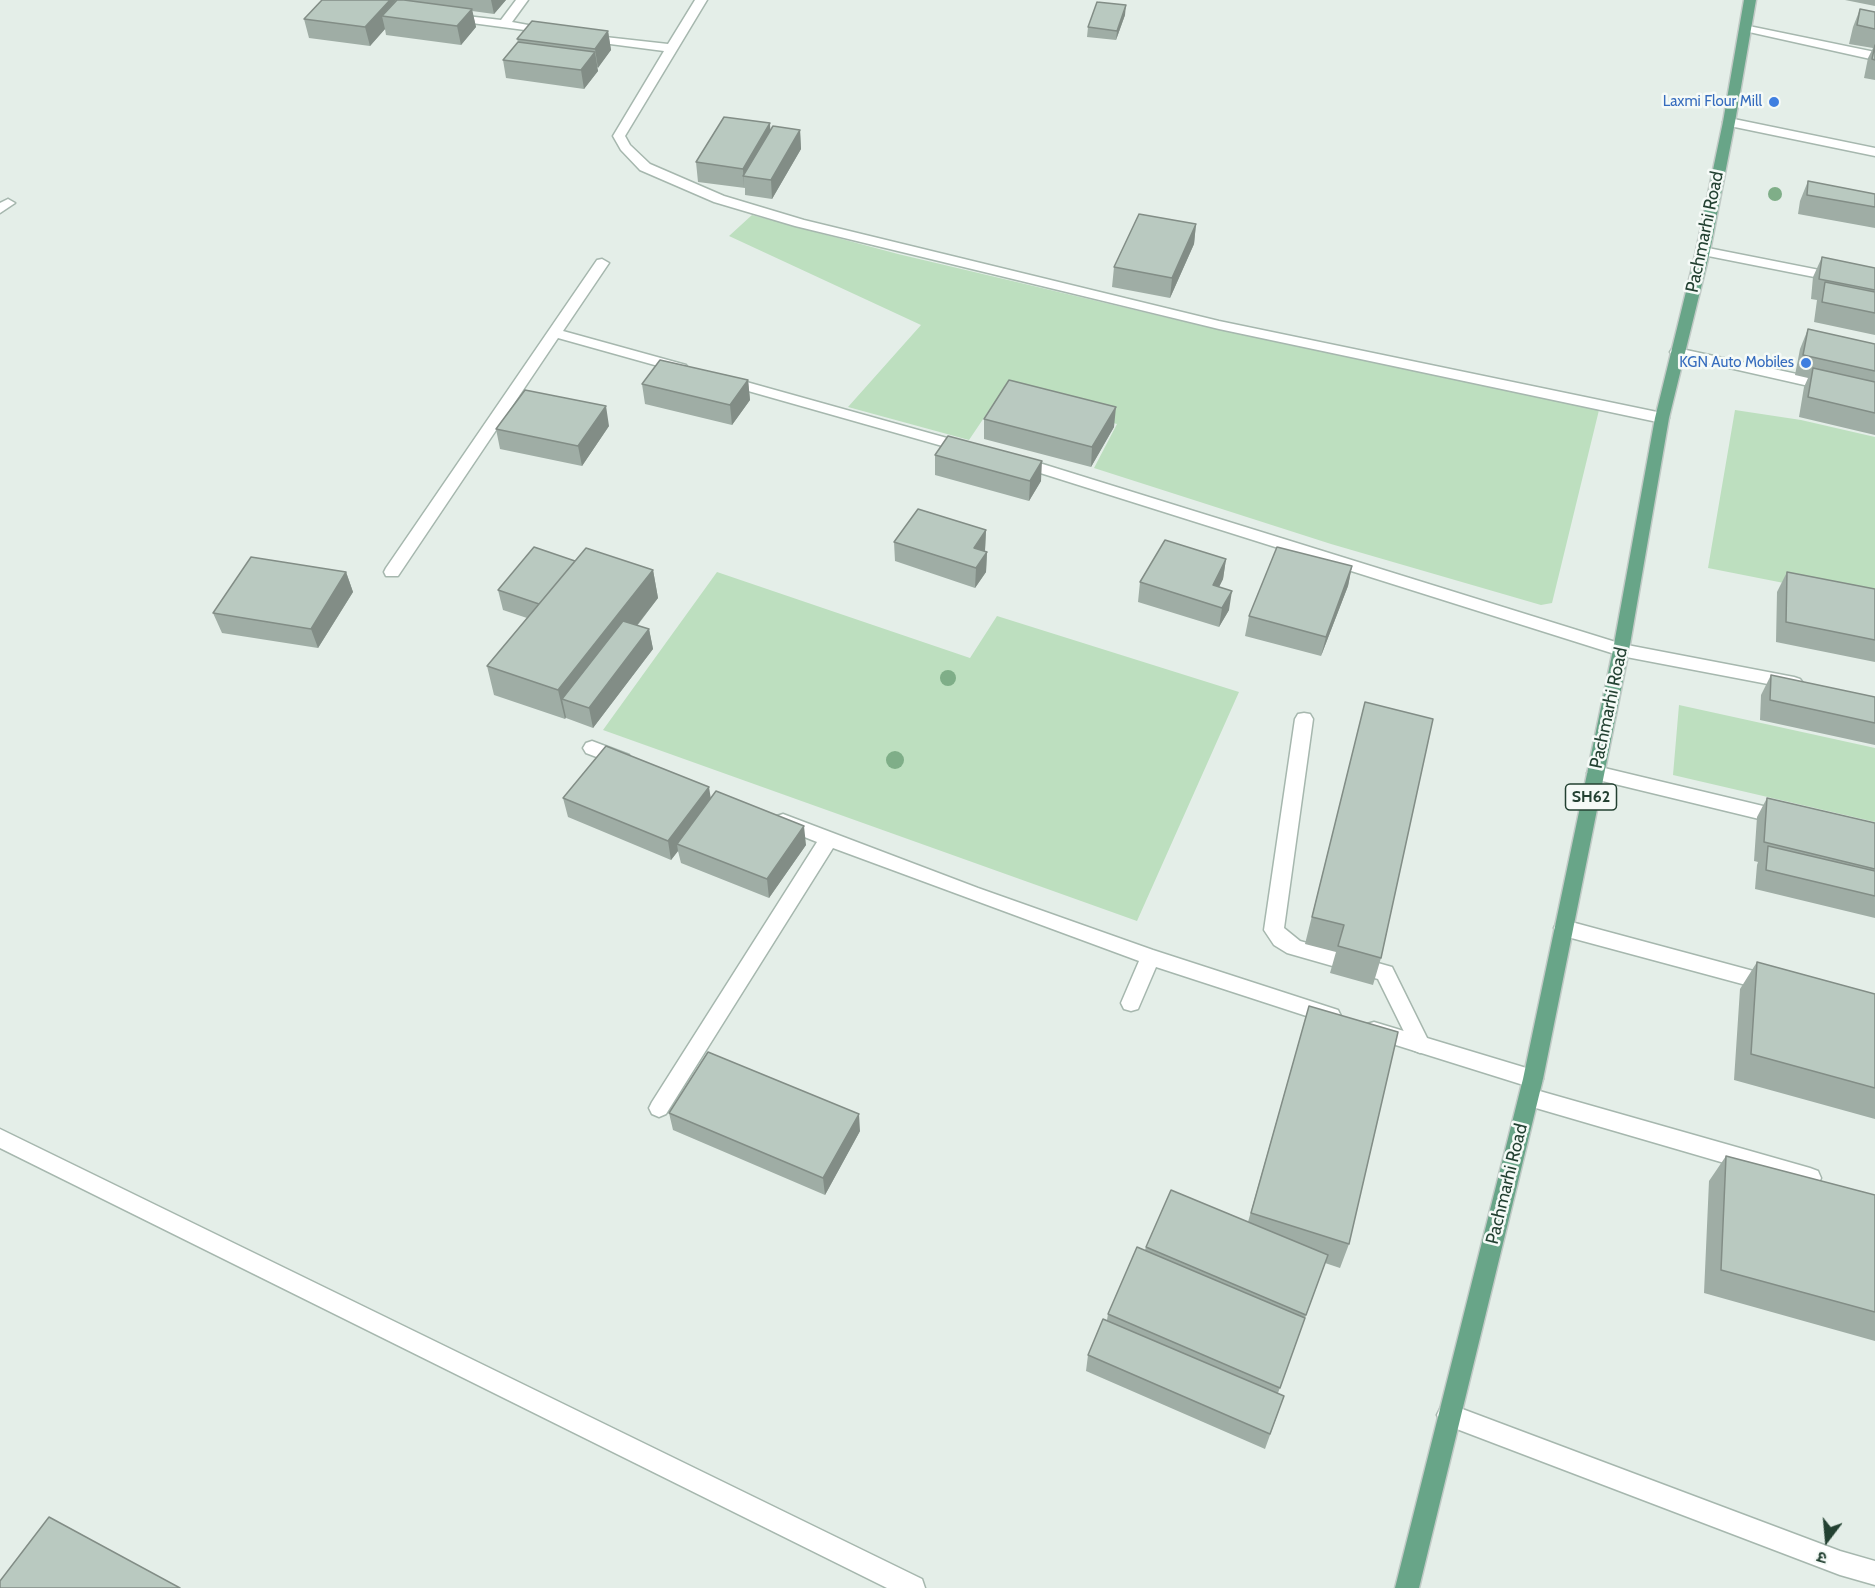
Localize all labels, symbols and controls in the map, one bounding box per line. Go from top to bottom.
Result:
place label: Laxmi Flour Mill [1663,93,1762,111]
marker: Laxmi Flour Mill [1767,95,1781,109]
street label: Pachmarhi Road [1682,169,1728,295]
place label: KGN Auto Mobiles [1679,354,1794,372]
marker: KGN Auto Mobiles [1799,356,1813,370]
street label: Pachmarhi Road [1586,645,1632,771]
road number: SH62 [1566,784,1616,810]
street label: Pachmarhi Road [1482,1122,1532,1246]
north arrow [1797,1510,1857,1570]
text: उ [1815,1547,1829,1568]

